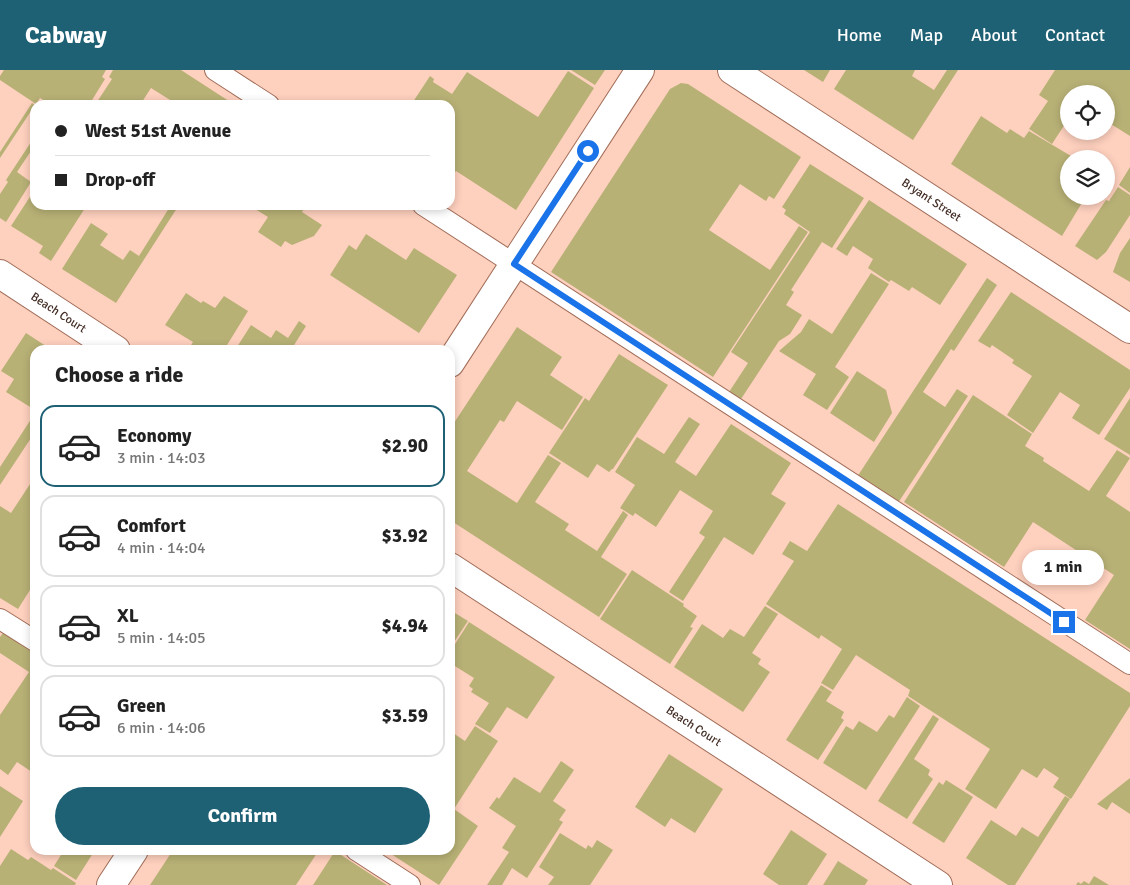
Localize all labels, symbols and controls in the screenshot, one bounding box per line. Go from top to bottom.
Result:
text: Cabway [25,20,107,50]
text: Home [837,24,882,46]
text: Map [910,24,943,46]
text: About [971,24,1017,46]
text: Contact [1045,24,1105,46]
map controls [1060,85,1115,205]
button: locate [1060,85,1115,140]
text: West 51st Avenue [85,119,231,143]
route start [577,140,599,162]
button: layers [1060,150,1115,205]
text: Drop-off [85,168,155,192]
street label: Bryant Street [899,175,964,225]
street label: Beach Court [28,289,89,336]
text: Choose a ride [55,361,183,388]
icon: car [57,424,102,469]
text: Economy [117,424,191,448]
text: $2.90 [382,434,428,458]
text: 3 min · 14:03 [117,448,206,468]
icon: car [57,514,102,559]
text: Comfort [117,514,186,538]
text: $3.92 [382,524,428,548]
text: 4 min · 14:04 [117,538,206,558]
callout: 1 min [1023,550,1105,584]
text: 1 min [1044,557,1082,577]
icon: car [57,604,102,649]
text: XL [117,604,139,628]
route end [1053,611,1075,633]
text: $4.94 [382,614,428,638]
text: 5 min · 14:05 [117,628,206,648]
icon: car [57,694,102,739]
text: Green [117,694,166,718]
street label: Beach Court [663,703,724,750]
text: $3.59 [382,704,428,728]
text: 6 min · 14:06 [117,718,206,738]
button: Confirm [55,787,430,845]

